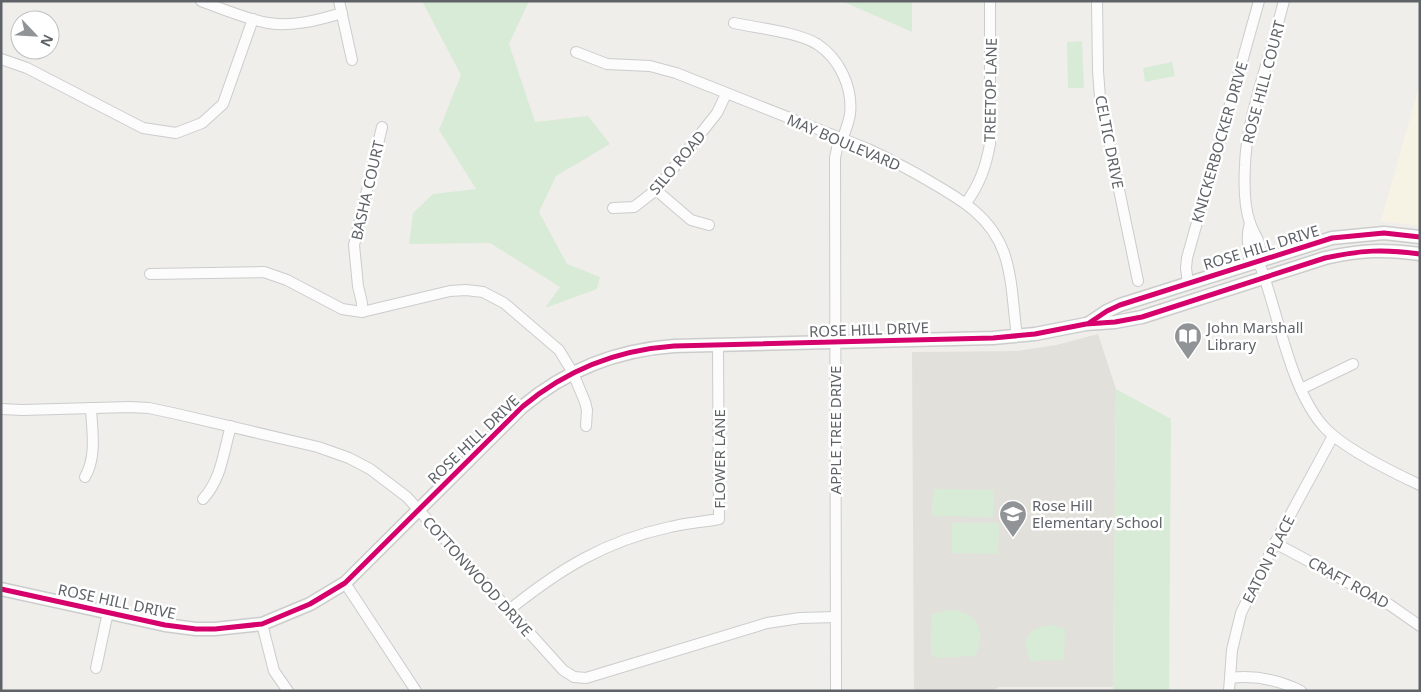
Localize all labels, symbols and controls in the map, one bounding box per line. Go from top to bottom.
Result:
north arrow [10,10,60,60]
street label: ROSE HILL COURT [1237,18,1289,146]
text: N [36,32,58,50]
street label: TREETOP LANE [979,38,1001,142]
street label: KNICKERBOCKER DRIVE [1186,59,1252,225]
street label: CELTIC DRIVE [1091,94,1129,190]
street label: MAY BOULEVARD [784,109,904,175]
street label: SILO ROAD [644,126,710,198]
street label: BASHA COURT [346,138,388,242]
street label: ROSE HILL DRIVE [1201,220,1321,274]
street label: ROSE HILL DRIVE [809,317,929,341]
place label: John Marshall Library [1205,317,1303,354]
library icon: John Marshall Library [1173,321,1203,360]
street label: APPLE TREE DRIVE [825,366,845,494]
street label: ROSE HILL DRIVE [423,390,523,488]
street label: FLOWER LANE [709,409,729,509]
place label: Rose Hill Elementary School [1032,495,1163,532]
school or university icon: Rose Hill Elementary School [998,499,1028,538]
street label: COTTONWOOD DRIVE [419,512,537,640]
street label: EATON PLACE [1237,512,1299,606]
street label: CRAFT ROAD [1305,552,1393,613]
street label: ROSE HILL DRIVE [56,579,178,623]

